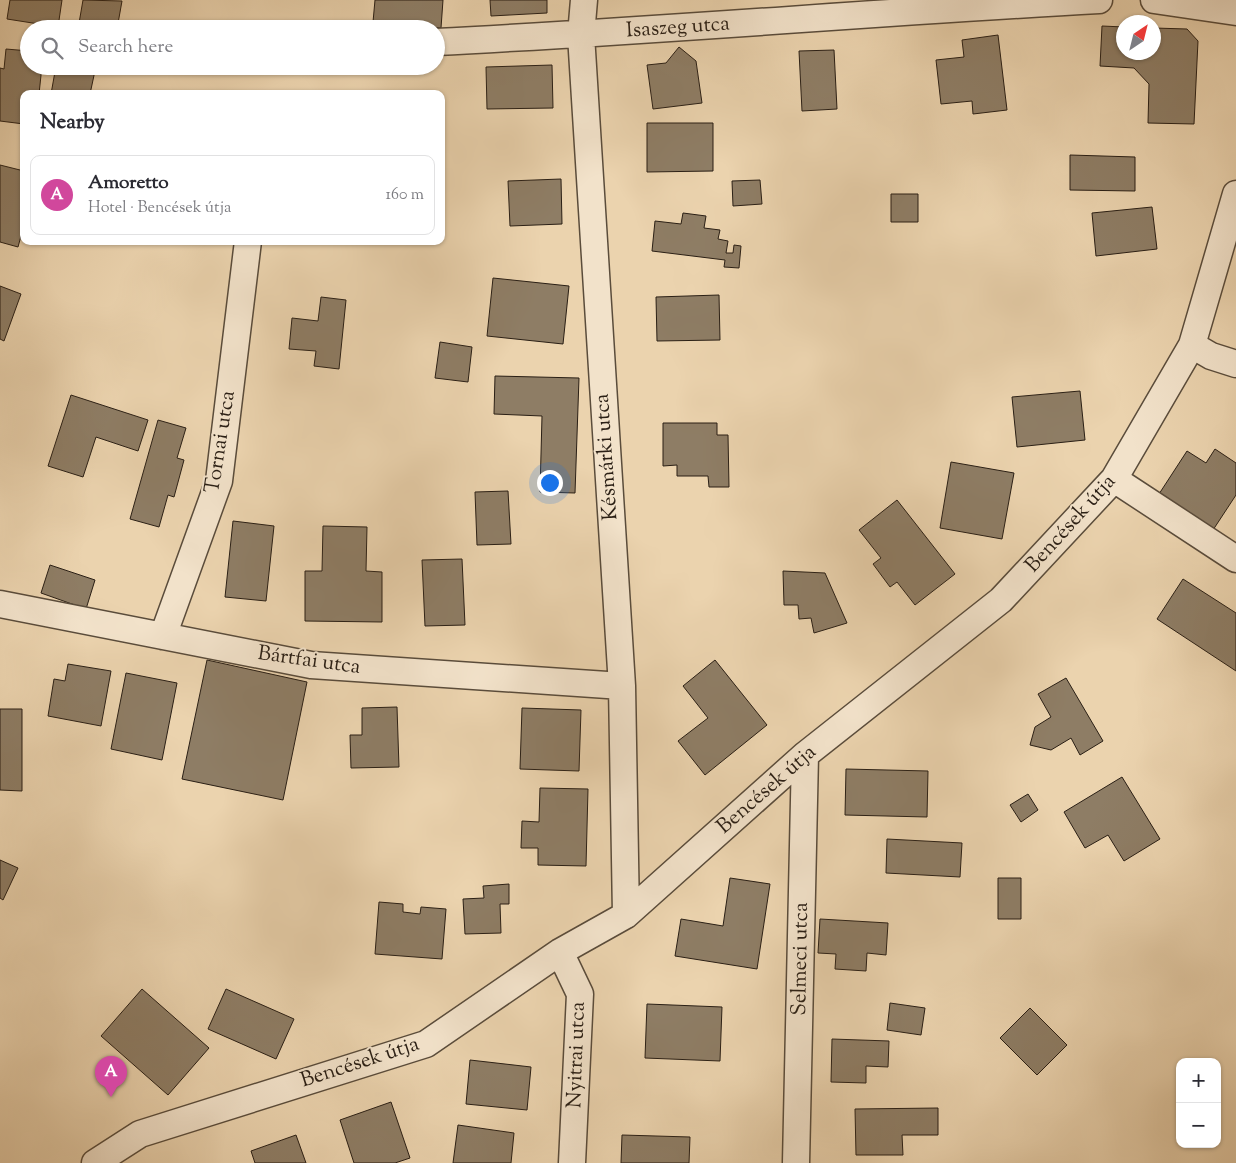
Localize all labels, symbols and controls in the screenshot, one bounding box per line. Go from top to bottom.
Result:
street label: Isaszeg utca [625,9,731,47]
north arrow [1116,15,1161,60]
search box [20,20,445,75]
icon: search [38,34,66,62]
text: Search here [78,34,173,61]
text: Nearby [40,108,105,138]
text: Amoretto [88,170,169,197]
text: A [51,184,64,207]
text: 160 m [386,184,424,207]
text: Hotel · Bencések útja [88,197,231,220]
street label: Tornai utca [198,388,244,495]
street label: Késmárki utca [588,392,626,521]
street label: Bencések útja [1019,468,1124,580]
your location [537,470,563,496]
street label: Bártfai utca [256,639,363,683]
street label: Bencések útja [711,738,824,842]
street label: Selmeci utca [785,902,817,1016]
street label: Nyitrai utca [560,1001,594,1109]
street label: Bencések útja [297,1030,424,1096]
pin: A [95,1056,127,1097]
map controls [1176,1058,1221,1148]
button: + [1176,1058,1221,1103]
button: − [1176,1103,1221,1148]

